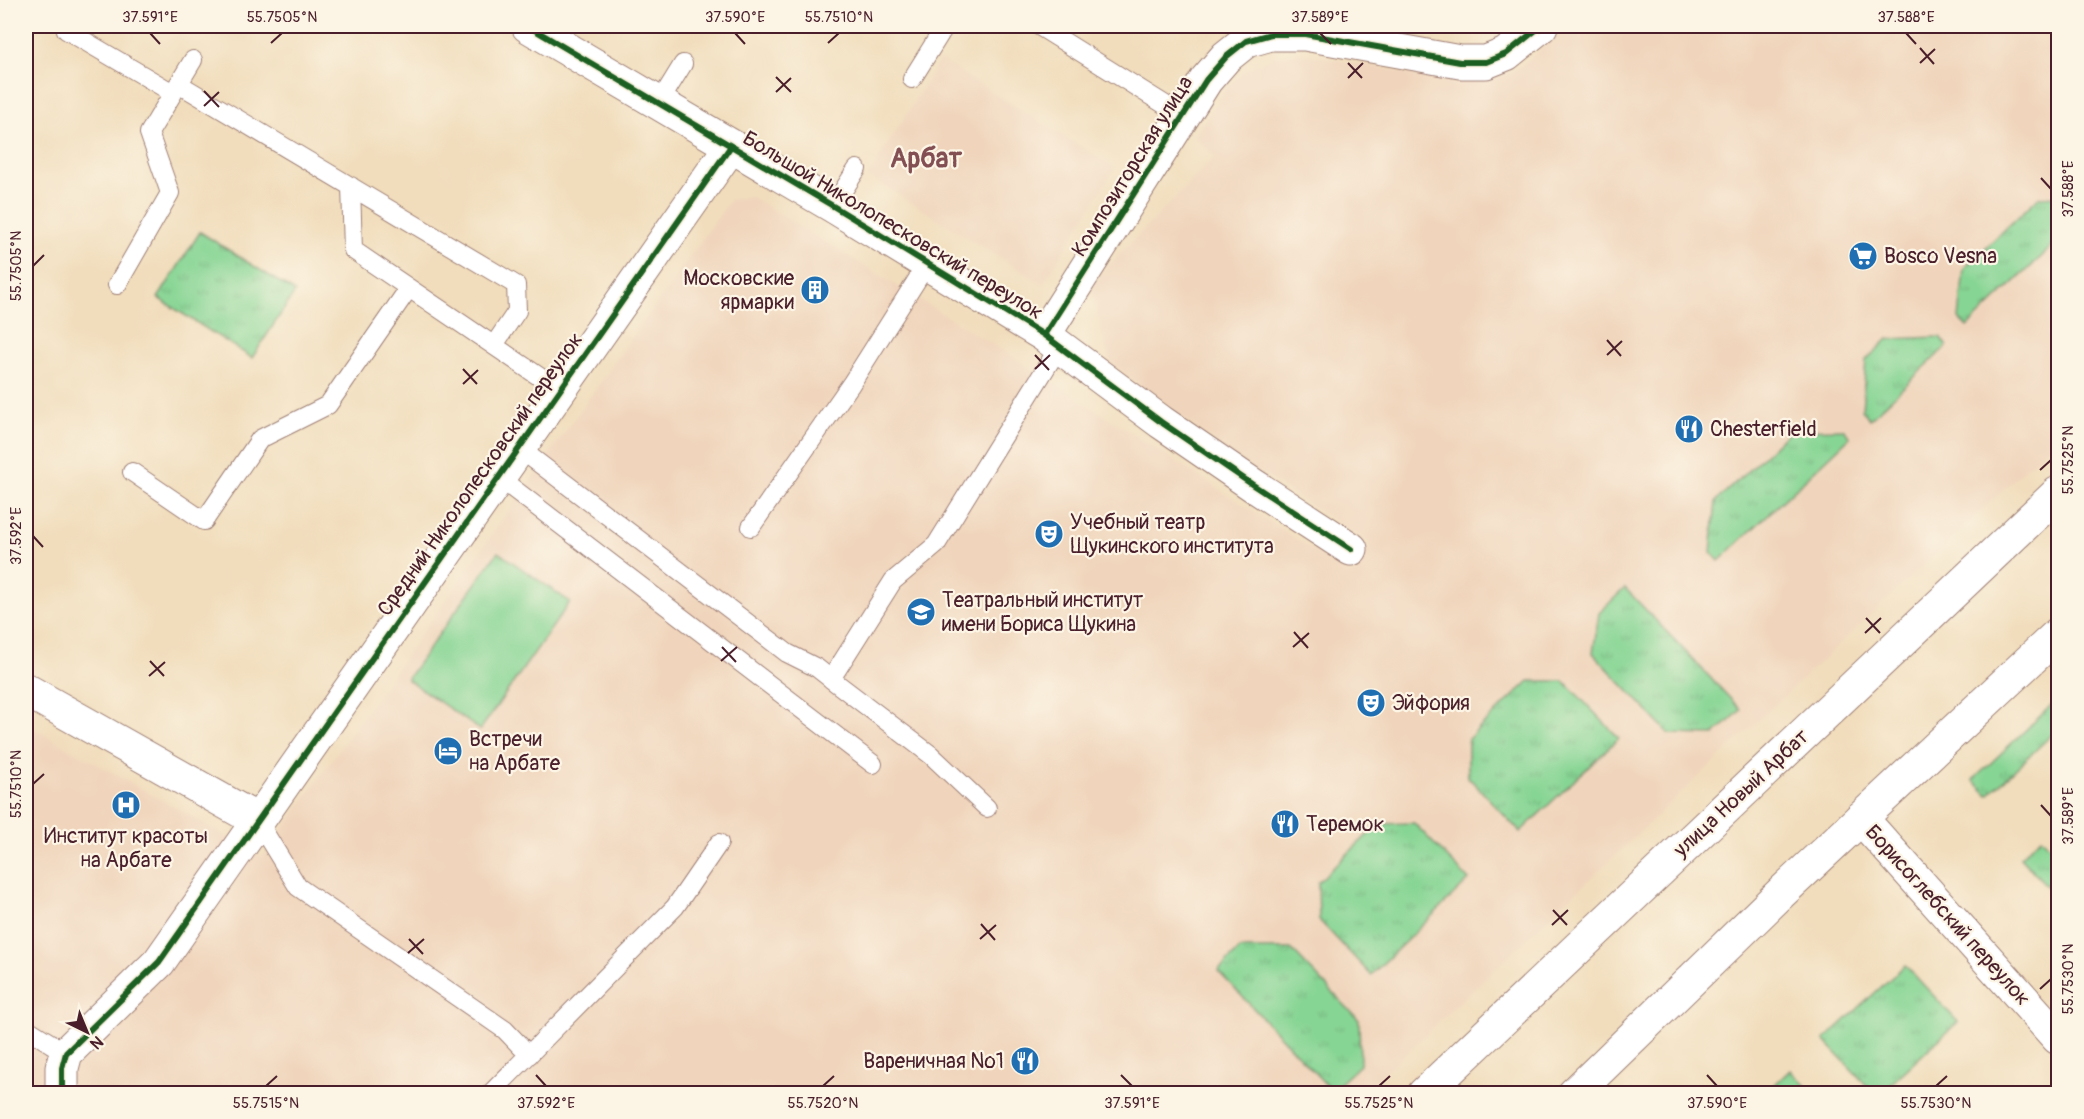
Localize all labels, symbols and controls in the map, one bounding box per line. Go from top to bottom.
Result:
text: 37.591°E [122,8,178,27]
text: 55.7505°N [247,8,317,27]
text: 37.590°E [705,8,765,27]
text: 55.7510°N [805,8,873,27]
text: 37.589°E [1291,8,1349,27]
text: 37.588°E [1877,8,1935,27]
street label: Композиторская улица [1066,71,1199,262]
street label: Большой Николопесковский переулок [738,125,1048,326]
district label: Арбат [890,142,962,175]
text: 37.588°E [2059,160,2078,218]
text: 55.7505°N [7,231,26,301]
supermarket icon: Bosco Vesna [1847,240,1879,272]
place label: Bosco Vesna [1884,243,1997,270]
place label: Московские ярмарки [683,265,795,316]
building icon: Московские ярмарки [799,274,831,306]
street label: Средний Николопесковский переулок [372,327,589,621]
restaurant icon: Chesterfield [1673,413,1705,445]
place label: Chesterfield [1710,416,1817,443]
text: 55.7525°N [2059,426,2078,494]
text: 37.592°E [7,507,26,565]
place label: Учебный театр Щукинского института [1070,509,1274,560]
theatre icon: Учебный театр Щукинского института [1033,518,1065,550]
place label: Театральный институт имени Бориса Щукина [942,587,1144,638]
school or university icon: Театральный институт имени Бориса Щукина [905,596,937,628]
theatre icon: Эйфория [1355,687,1387,719]
place label: Эйфория [1392,690,1470,717]
street label: улица Новый Арбат [1667,723,1815,864]
place label: Встречи на Арбате [469,726,561,777]
hotel icon: Встречи на Арбате [432,735,464,767]
text: 55.7510°N [7,750,26,818]
text: 37.589°E [2059,787,2078,845]
hospital icon: Институт красоты на Арбате [110,789,142,821]
restaurant icon: Теремок [1269,808,1301,840]
place label: Теремок [1306,811,1384,838]
street label: Борисоглебский переулок [1859,819,2036,1012]
place label: Институт красоты на Арбате [44,823,208,874]
text: 55.7530°N [2059,944,2078,1014]
north arrow [57,1002,117,1062]
text: N [86,1031,107,1053]
restaurant icon: Вареничная №1 [1009,1045,1041,1077]
place label: Вареничная №1 [863,1048,1004,1075]
text: 55.7515°N [233,1094,299,1113]
text: 37.592°E [517,1094,575,1113]
text: 55.7520°N [788,1094,858,1113]
text: 37.591°E [1104,1094,1160,1113]
text: 55.7525°N [1345,1094,1413,1113]
text: 37.590°E [1687,1094,1747,1113]
text: 55.7530°N [1901,1094,1971,1113]

